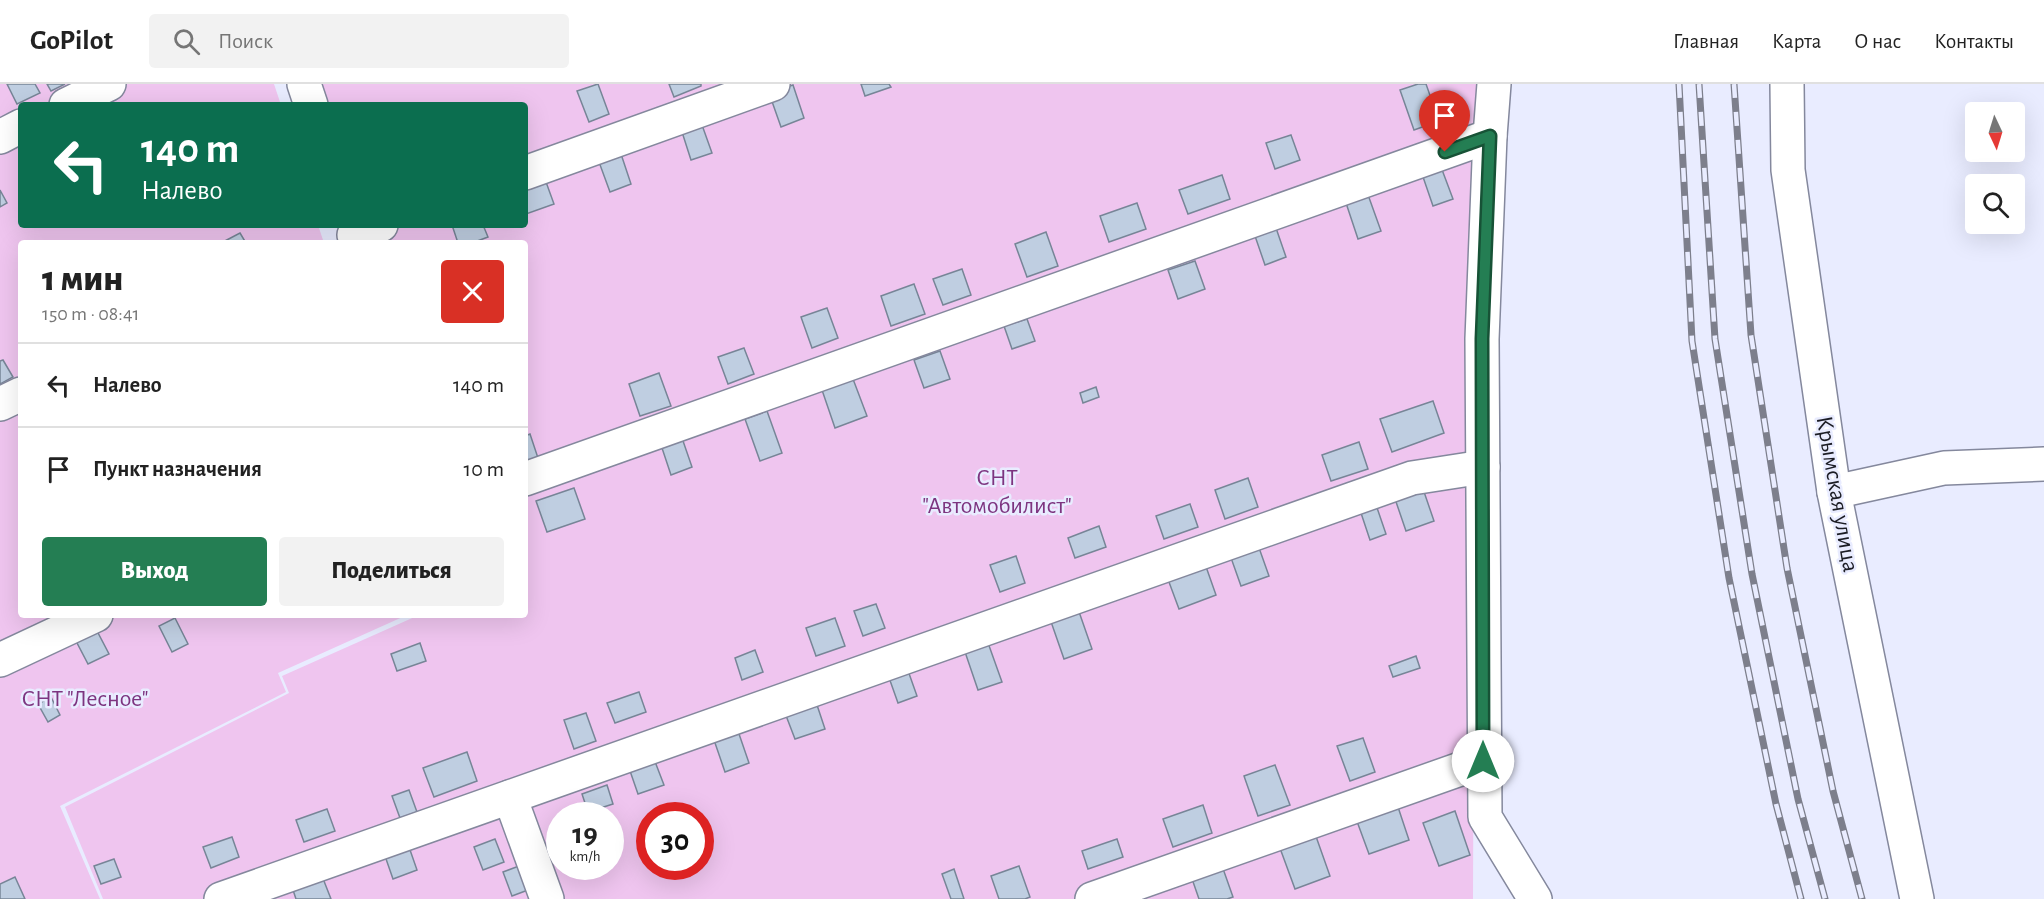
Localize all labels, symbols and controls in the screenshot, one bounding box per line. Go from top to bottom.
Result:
search box [149,14,569,68]
icon: search [170,25,203,58]
text: GoPilot [30,27,113,55]
text: Поиск [218,30,273,52]
text: Главная [1673,31,1739,52]
text: Карта [1772,31,1821,52]
text: О нас [1854,31,1901,52]
text: Контакты [1934,31,2014,52]
pin [1419,90,1470,152]
icon: arrive [1428,99,1461,132]
north arrow [1965,102,2025,162]
map controls [1965,102,2025,234]
icon: left [42,126,120,204]
text: 140 m [141,128,239,170]
button: search [1965,174,2025,234]
text: Налево [141,177,223,204]
button: close [441,260,504,323]
text: 1 мин [42,261,124,297]
text: 150 m · 08:41 [42,304,139,324]
icon: left [42,369,75,402]
text: Налево [93,374,162,396]
text: 140 m [453,374,504,396]
street label: Крымская улица [1811,414,1863,574]
icon: arrive [42,453,75,486]
text: Пункт назначения [93,458,262,480]
text: 10 m [464,458,504,480]
park label: СНТ "Автомобилист" [922,466,1072,518]
button: Выход [42,537,267,606]
button: Поделиться [279,537,504,606]
park label: СНТ "Лесное" [21,687,149,711]
position arrow [1451,729,1515,793]
speed limit sign: 30 [636,802,714,880]
text: 19 [572,819,598,849]
text: km/h [570,849,600,864]

